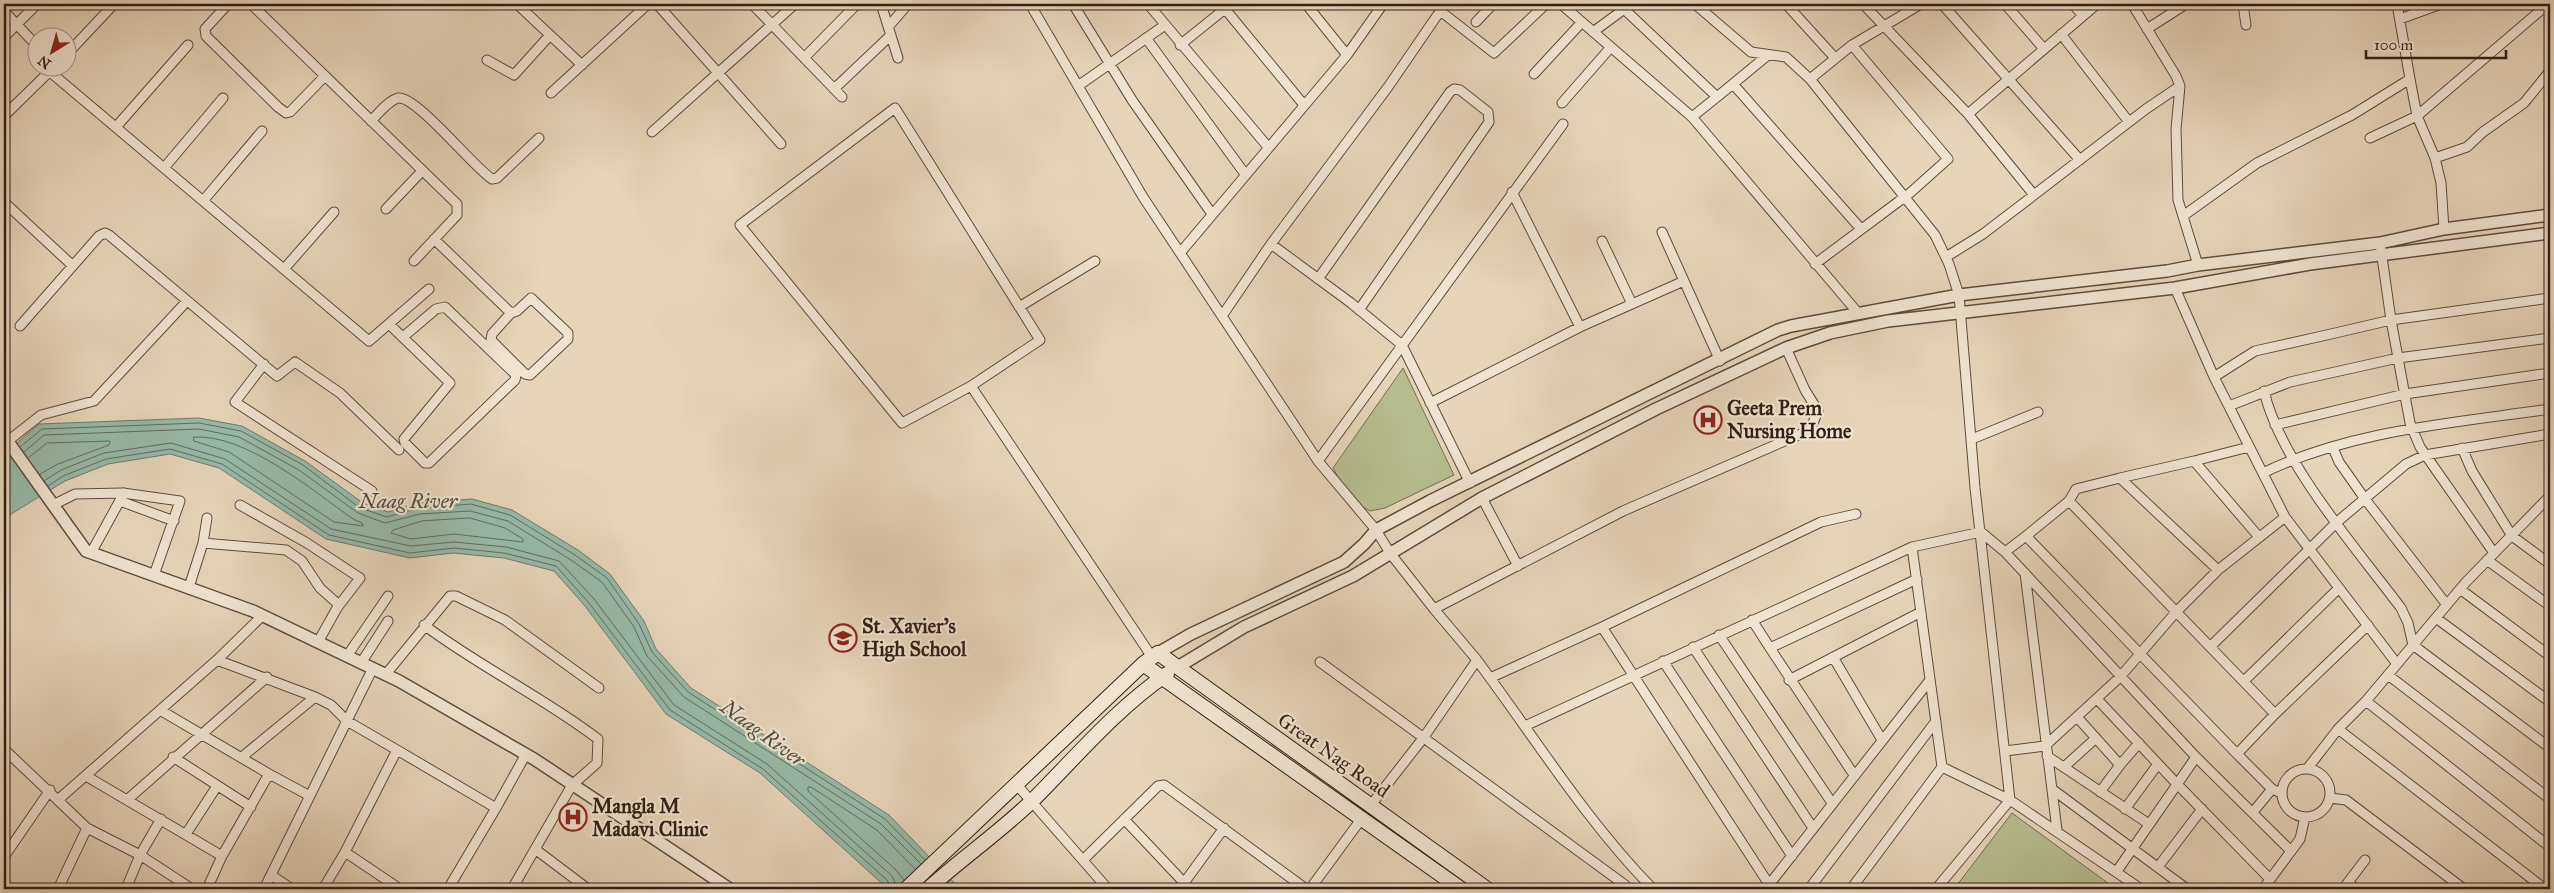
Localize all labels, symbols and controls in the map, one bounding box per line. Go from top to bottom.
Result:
north arrow [28,28,78,78]
scale bar [2366,28,2506,60]
text: 100 m [2374,36,2414,54]
text: N [35,52,54,72]
place label: Geeta Prem Nursing Home [1727,396,1852,444]
hospital icon: Geeta Prem Nursing Home [1693,405,1723,435]
water label: Naag River [358,488,459,514]
place label: St. Xavier's High School [862,614,967,662]
school or university icon: St. Xavier's High School [828,623,858,653]
water label: Naag River [715,693,812,773]
street label: Great Nag Road [1273,707,1395,803]
place label: Mangla M Madavi Clinic [592,794,709,841]
hospital icon: Mangla M Madavi Clinic [558,802,588,832]

